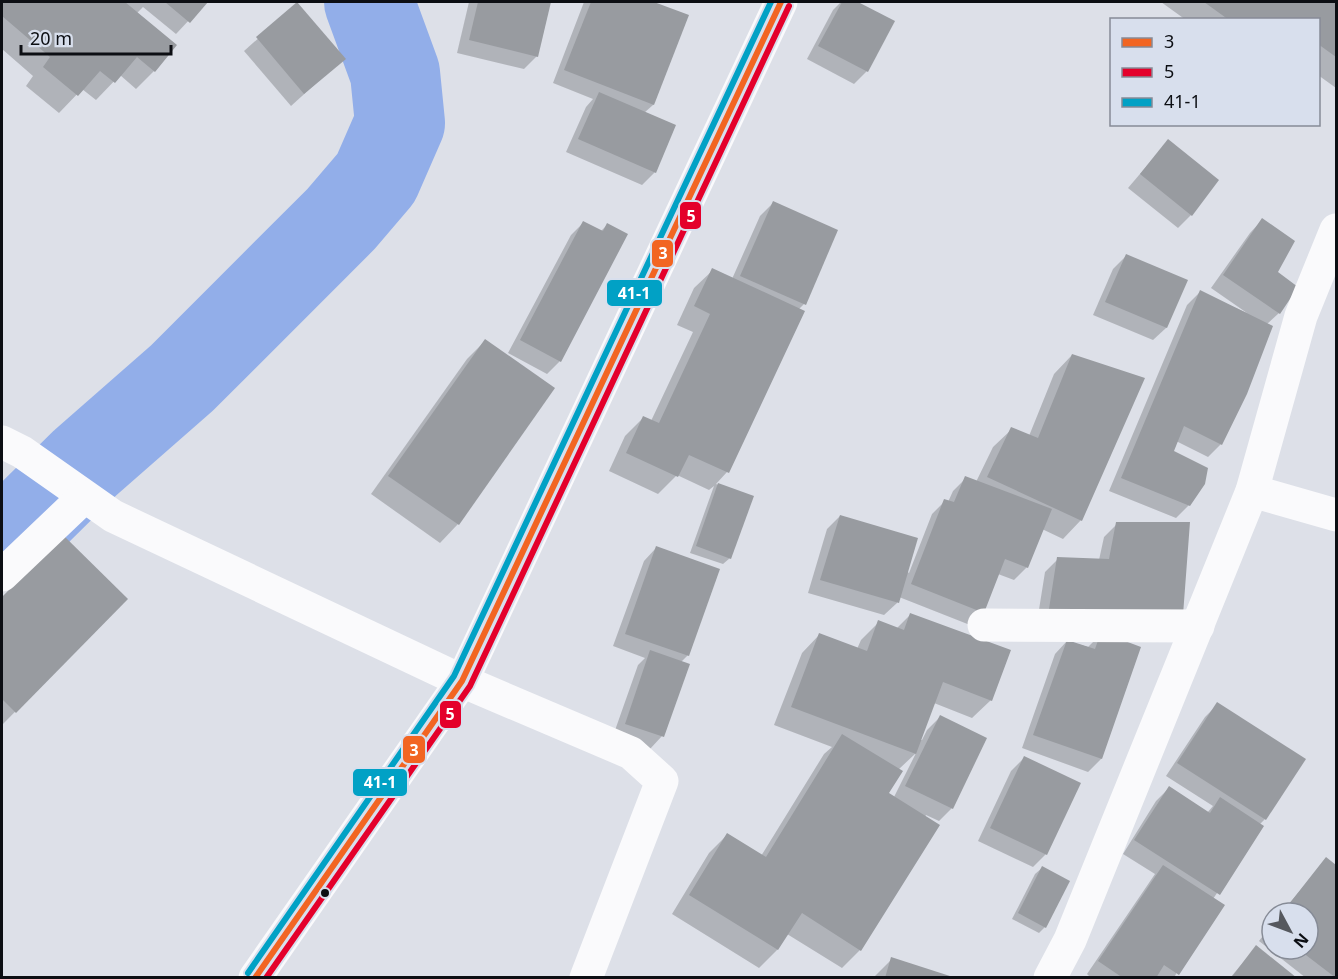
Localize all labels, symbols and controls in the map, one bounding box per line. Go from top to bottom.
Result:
scale bar [21,18,171,56]
legend [1110,18,1320,126]
text: 20 m [30,26,72,50]
text: 3 [1164,29,1174,53]
text: 5 [1164,59,1174,83]
text: 41-1 [1164,89,1201,113]
line badge: 5 [679,201,702,230]
text: 5 [686,205,696,227]
line badge: 3 [651,239,674,268]
text: 3 [658,242,668,264]
line badge: 41-1 [606,279,663,307]
text: 41-1 [618,282,650,304]
line badge: 5 [439,700,462,729]
text: 5 [445,703,455,725]
line badge: 3 [402,735,426,764]
text: 3 [409,739,419,761]
line badge: 41-1 [352,768,408,797]
text: 41-1 [364,771,396,793]
unlabelled marker [319,887,331,899]
north arrow [1260,901,1320,961]
text: N [1289,929,1314,953]

